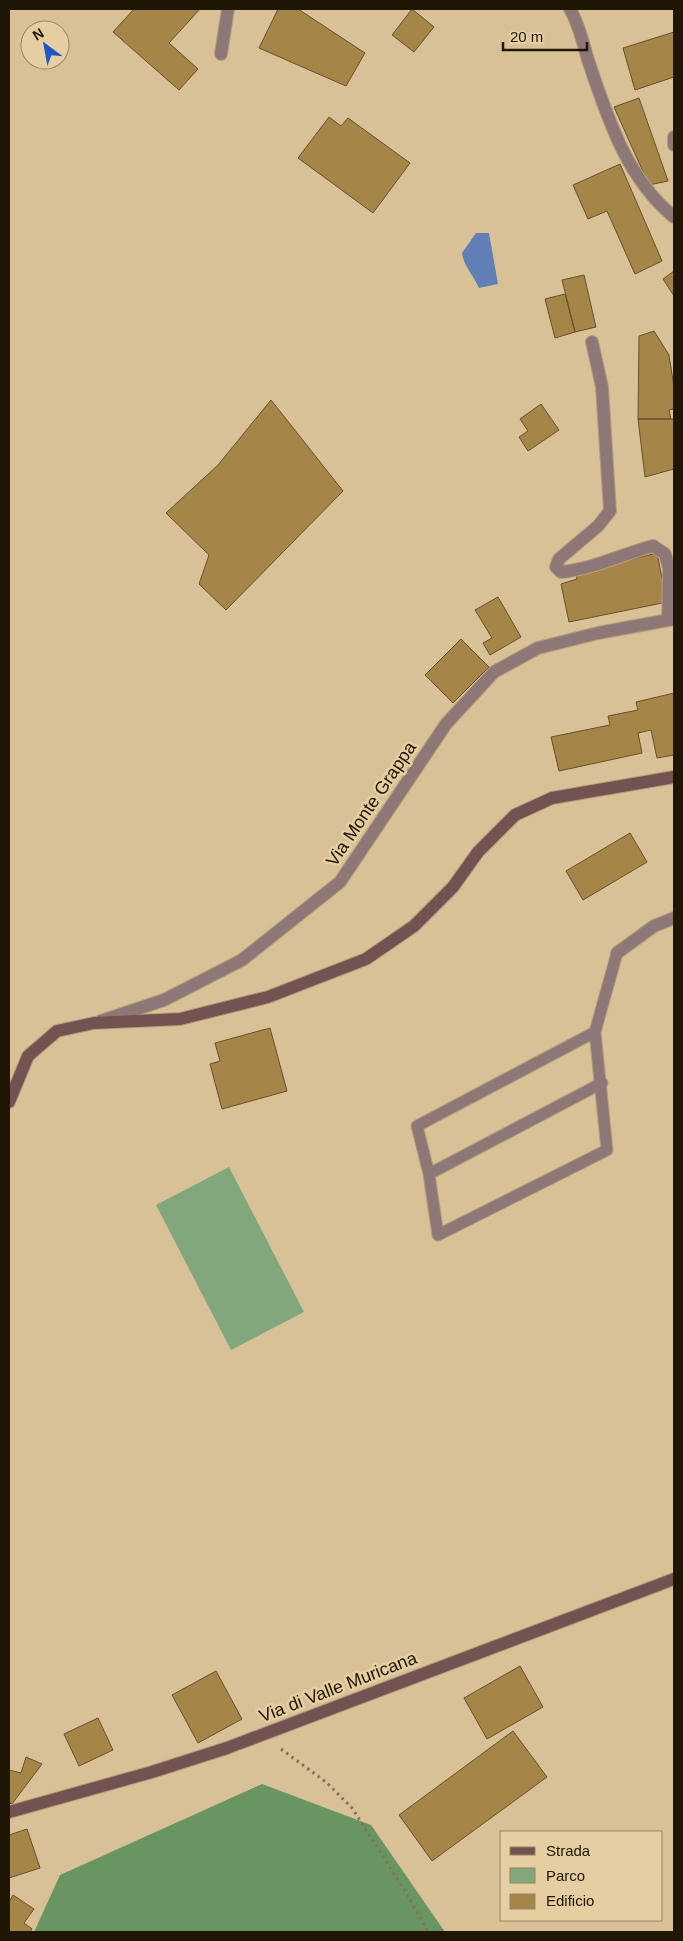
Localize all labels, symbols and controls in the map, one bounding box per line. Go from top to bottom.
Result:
north arrow [20,20,70,70]
scale bar [503,20,587,52]
text: N [30,25,47,43]
text: 20 m [510,28,543,45]
street label: Via Monte Grappa [322,737,421,870]
street label: Via di Valle Muricana [256,1647,421,1726]
legend [500,1831,663,1921]
text: Strada [546,1842,591,1859]
text: Parco [546,1867,585,1884]
text: Edificio [546,1892,594,1909]

